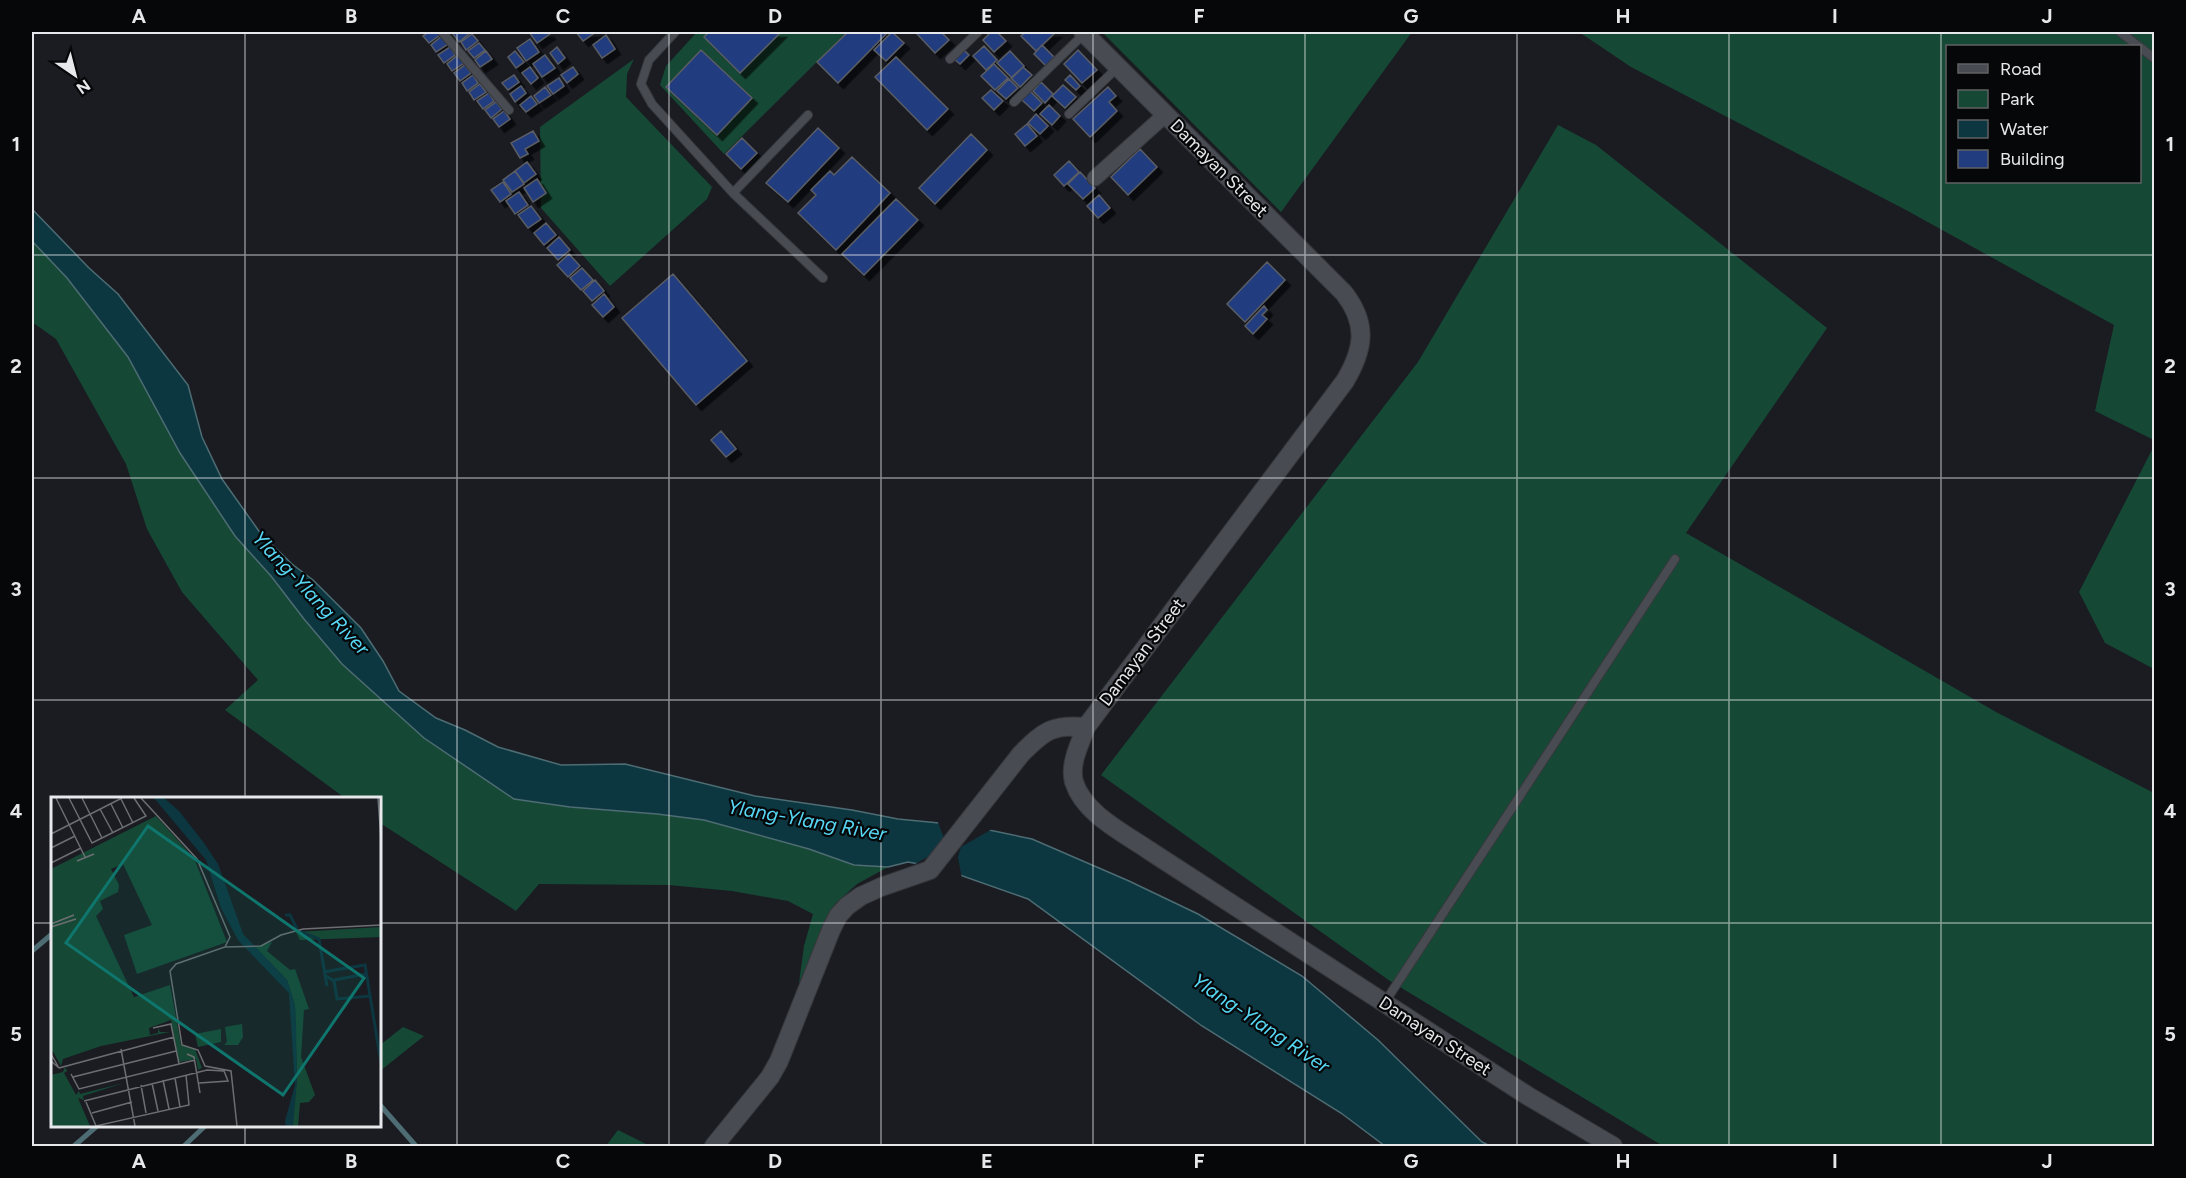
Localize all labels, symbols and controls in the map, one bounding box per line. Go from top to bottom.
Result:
text: A [132,4,147,28]
text: B [345,4,357,28]
text: C [556,4,570,28]
text: D [768,4,782,28]
text: E [981,4,993,28]
text: F [1193,4,1205,28]
text: G [1404,4,1419,28]
text: H [1616,4,1631,28]
text: I [1832,4,1838,28]
text: J [2041,4,2053,28]
north arrow [45,45,105,105]
legend [1946,45,2141,183]
text: Road [2000,58,2041,80]
text: N [73,76,94,98]
text: Park [2000,88,2035,110]
street label: Damayan Street [1166,115,1273,222]
text: Water [2000,118,2048,140]
text: 1 [12,132,20,156]
text: 1 [2166,132,2174,156]
text: Building [2000,148,2065,170]
text: 2 [10,354,22,378]
text: 2 [2164,354,2176,378]
water label: Ylang-Ylang River [247,526,375,661]
text: 3 [10,577,22,601]
text: 3 [2164,577,2176,601]
street label: Damayan Street [1094,594,1190,710]
water label: Ylang-Ylang River [726,794,889,846]
inset map [51,797,381,1127]
text: 4 [10,799,23,823]
text: 4 [2164,799,2177,823]
water label: Ylang-Ylang River [1188,968,1335,1079]
street label: Damayan Street [1375,992,1495,1081]
text: 5 [10,1022,22,1046]
text: 5 [2164,1022,2176,1046]
text: A [132,1149,147,1173]
text: B [345,1149,357,1173]
text: C [556,1149,570,1173]
text: D [768,1149,782,1173]
text: E [981,1149,993,1173]
text: F [1193,1149,1205,1173]
text: G [1404,1149,1419,1173]
text: H [1616,1149,1631,1173]
text: I [1832,1149,1838,1173]
text: J [2041,1149,2053,1173]

